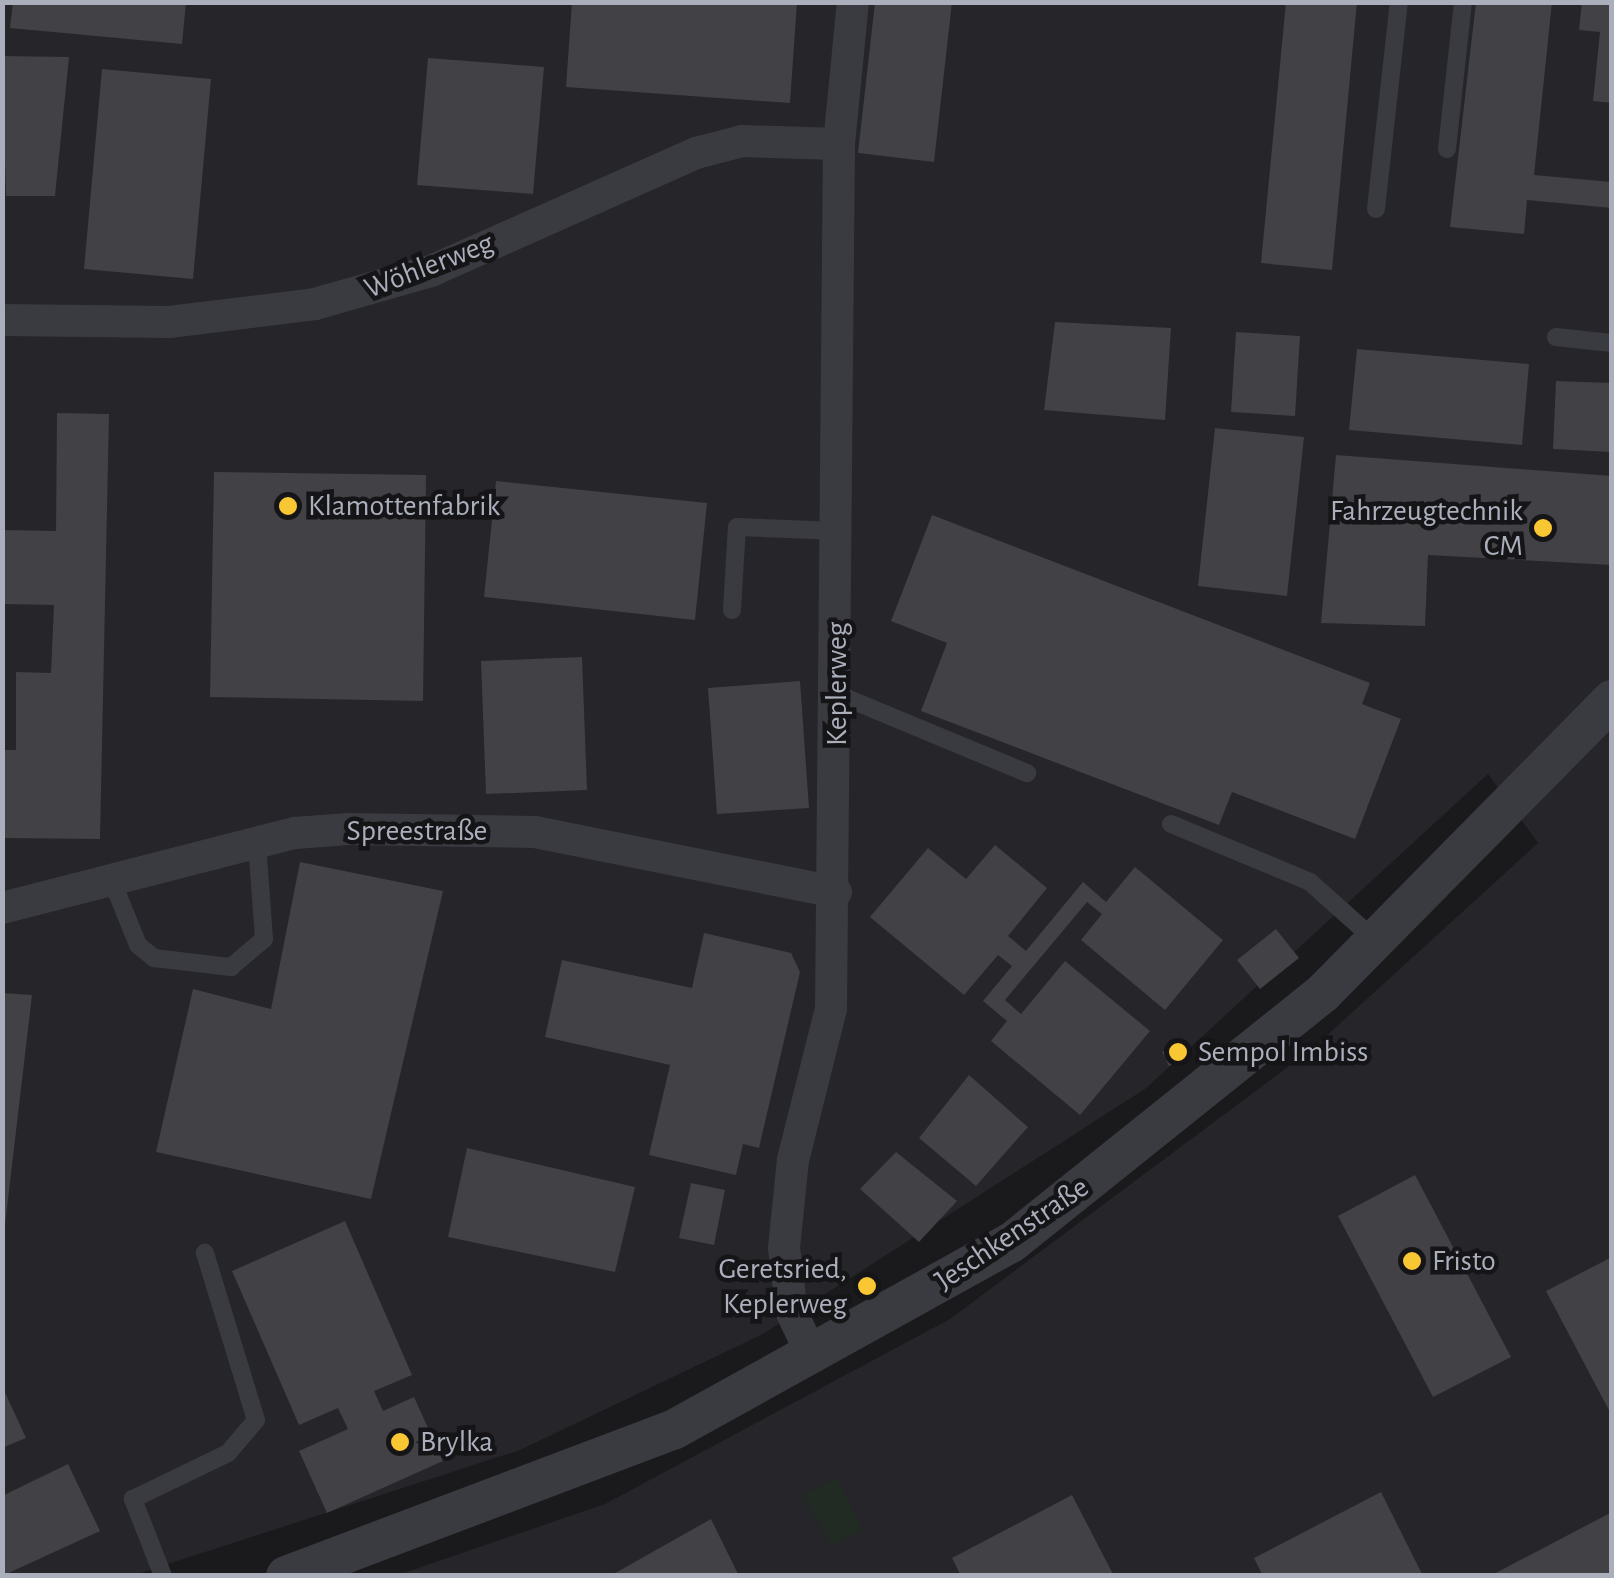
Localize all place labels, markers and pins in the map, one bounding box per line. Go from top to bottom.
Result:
place label: Klamottenfabrik [308,488,500,524]
place label: Fahrzeugtechnik CM [1330,493,1523,564]
marker: Klamottenfabrik [277,495,299,517]
marker: Fahrzeugtechnik CM [1532,517,1554,539]
place label: Sempol Imbiss [1198,1034,1368,1070]
marker: Sempol Imbiss [1167,1041,1189,1063]
place label: Fristo [1432,1243,1496,1279]
marker: Fristo [1401,1250,1423,1272]
place label: Geretsried, Keplerweg [718,1251,847,1322]
marker: Geretsried, Keplerweg [856,1275,878,1297]
place label: Brylka [420,1424,493,1460]
marker: Brylka [389,1431,411,1453]

